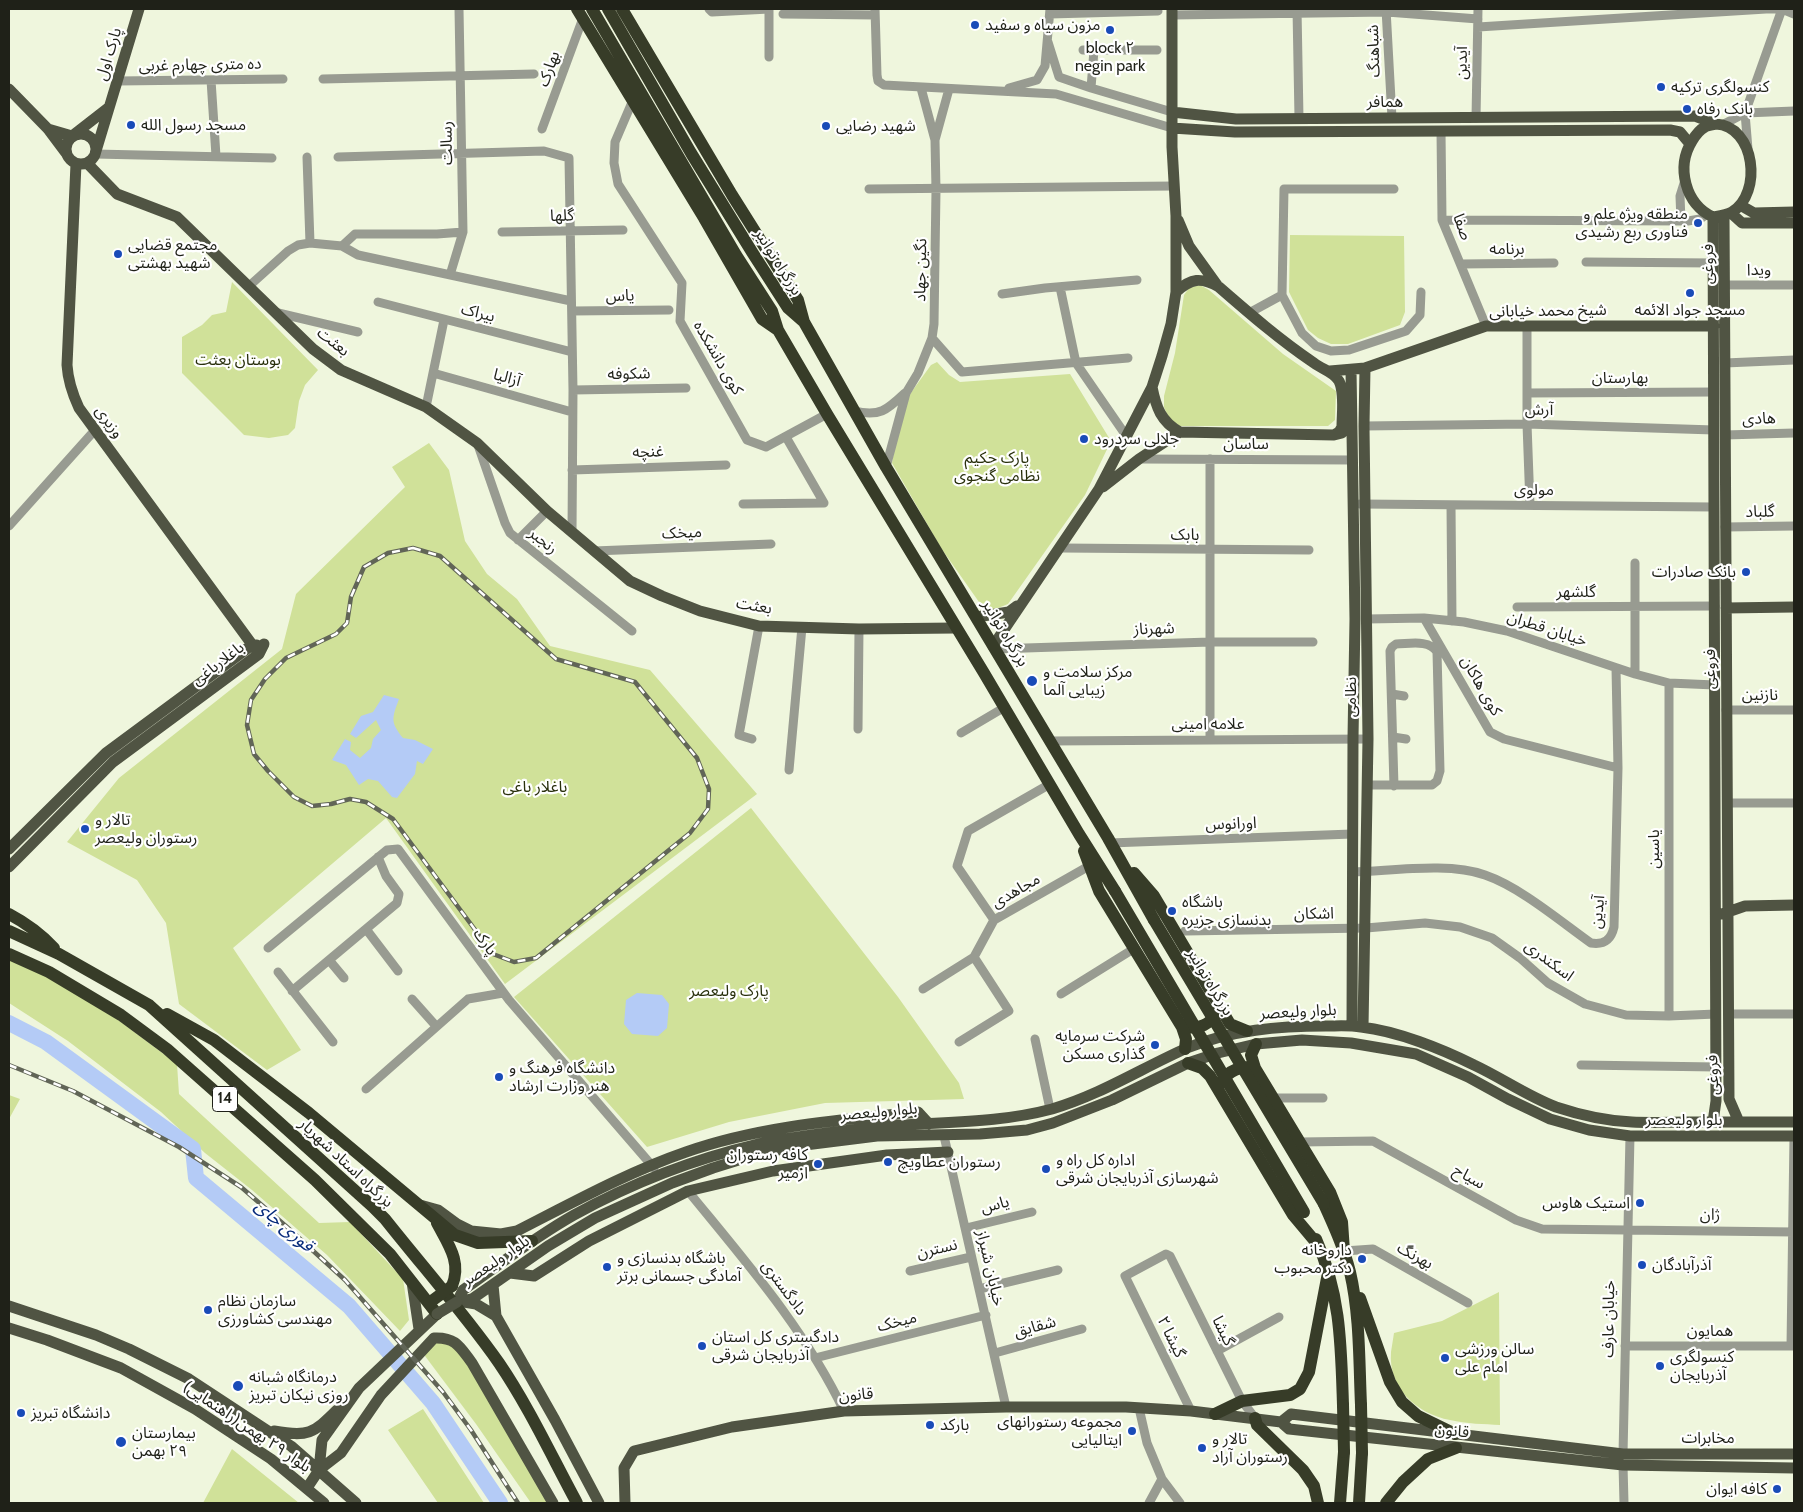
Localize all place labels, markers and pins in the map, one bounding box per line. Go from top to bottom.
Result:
place label: مزون سیاه و سفید [985,15,1100,35]
marker: مزون سیاه و سفید [969,19,981,31]
marker: block ۲ negin park [1104,24,1116,36]
place label: block ۲ negin park [1075,38,1145,76]
place label: کنسولگری ترکیه [1671,77,1769,97]
marker: کنسولگری ترکیه [1655,81,1667,93]
place label: بانک رفاه [1697,99,1753,119]
marker: بانک رفاه [1681,103,1693,115]
place label: مسجد رسول الله [141,115,246,135]
place label: شهید رضایی [836,116,916,136]
marker: مسجد رسول الله [125,119,137,131]
marker: شهید رضایی [820,120,832,132]
place label: منطقه ویژه علم و فناوری ربع رشیدی [1576,204,1688,242]
marker: منطقه ویژه علم و فناوری ربع رشیدی [1692,217,1704,229]
place label: مجتمع قضایی شهید بهشتی [128,235,217,273]
marker: مجتمع قضایی شهید بهشتی [112,248,124,260]
marker: مسجد جواد الائمه [1684,287,1696,299]
place label: مسجد جواد الائمه [1635,300,1745,320]
place label: جلالی سردرود [1094,429,1179,449]
marker: جلالی سردرود [1078,433,1090,445]
place label: بانک صادرات [1652,562,1736,582]
marker: بانک صادرات [1740,566,1752,578]
place label: مرکز سلامت و زیبایی آلما [1043,662,1132,700]
marker: مرکز سلامت و زیبایی آلما [1025,674,1039,688]
place label: تالار و رستوران ولیعصر [95,810,197,848]
marker: تالار و رستوران ولیعصر [79,823,91,835]
place label: باشگاه بدنسازی جزیره [1182,892,1271,930]
marker: باشگاه بدنسازی جزیره [1166,905,1178,917]
place label: شرکت سرمایه گذاری مسکن [1055,1026,1145,1064]
marker: شرکت سرمایه گذاری مسکن [1149,1039,1161,1051]
place label: دانشگاه فرهنگ و هنر وزارت ارشاد [509,1058,615,1096]
marker: دانشگاه فرهنگ و هنر وزارت ارشاد [493,1071,505,1083]
place label: کافه رستوران ازمیر [727,1145,808,1183]
place label: اداره کل راه و شهرسازی آذربایجان شرقی [1056,1150,1219,1188]
place label: رستوران عطاویچ [898,1152,1001,1172]
marker: رستوران عطاویچ [882,1156,894,1168]
marker: کافه رستوران ازمیر [812,1158,824,1170]
marker: اداره کل راه و شهرسازی آذربایجان شرقی [1040,1163,1052,1175]
place label: استیک هاوس [1542,1193,1630,1213]
marker: استیک هاوس [1634,1197,1646,1209]
place label: داروخانه دکتر محبوب [1274,1240,1352,1278]
place label: باشگاه بدنسازی و آمادگی جسمانی برتر [617,1248,741,1286]
marker: داروخانه دکتر محبوب [1356,1253,1368,1265]
place label: آذرآبادگان [1652,1255,1711,1275]
marker: آذرآبادگان [1636,1259,1648,1271]
marker: باشگاه بدنسازی و آمادگی جسمانی برتر [601,1261,613,1273]
place label: سازمان نظام مهندسی کشاورزی [218,1291,332,1329]
marker: سازمان نظام مهندسی کشاورزی [202,1304,214,1316]
place label: دادگستری کل استان آذربایجان شرقی [712,1327,839,1365]
place label: سالن ورزشی امام علی [1455,1339,1534,1377]
marker: دادگستری کل استان آذربایجان شرقی [696,1340,708,1352]
place label: کنسولگری آذربایجان [1670,1347,1734,1385]
marker: سالن ورزشی امام علی [1439,1352,1451,1364]
marker: کنسولگری آذربایجان [1654,1360,1666,1372]
place label: درمانگاه شبانه روزی نیکان تبریز [249,1367,349,1405]
marker: درمانگاه شبانه روزی نیکان تبریز [231,1379,245,1393]
place label: دانشگاه تبریز [31,1403,110,1423]
marker: دانشگاه تبریز [15,1407,27,1419]
place label: مجموعه رستورانهای ایتالیایی [997,1412,1122,1450]
place label: بارکد [940,1415,969,1435]
marker: بارکد [924,1419,936,1431]
place label: بیمارستان ٢٩ بهمن [132,1423,196,1461]
marker: مجموعه رستورانهای ایتالیایی [1126,1425,1138,1437]
place label: تالار و رستوران آراد [1212,1429,1288,1467]
marker: بیمارستان ٢٩ بهمن [114,1435,128,1449]
marker: تالار و رستوران آراد [1196,1442,1208,1454]
place label: کافه ایوان [1706,1479,1767,1499]
marker: کافه ایوان [1771,1483,1783,1495]

